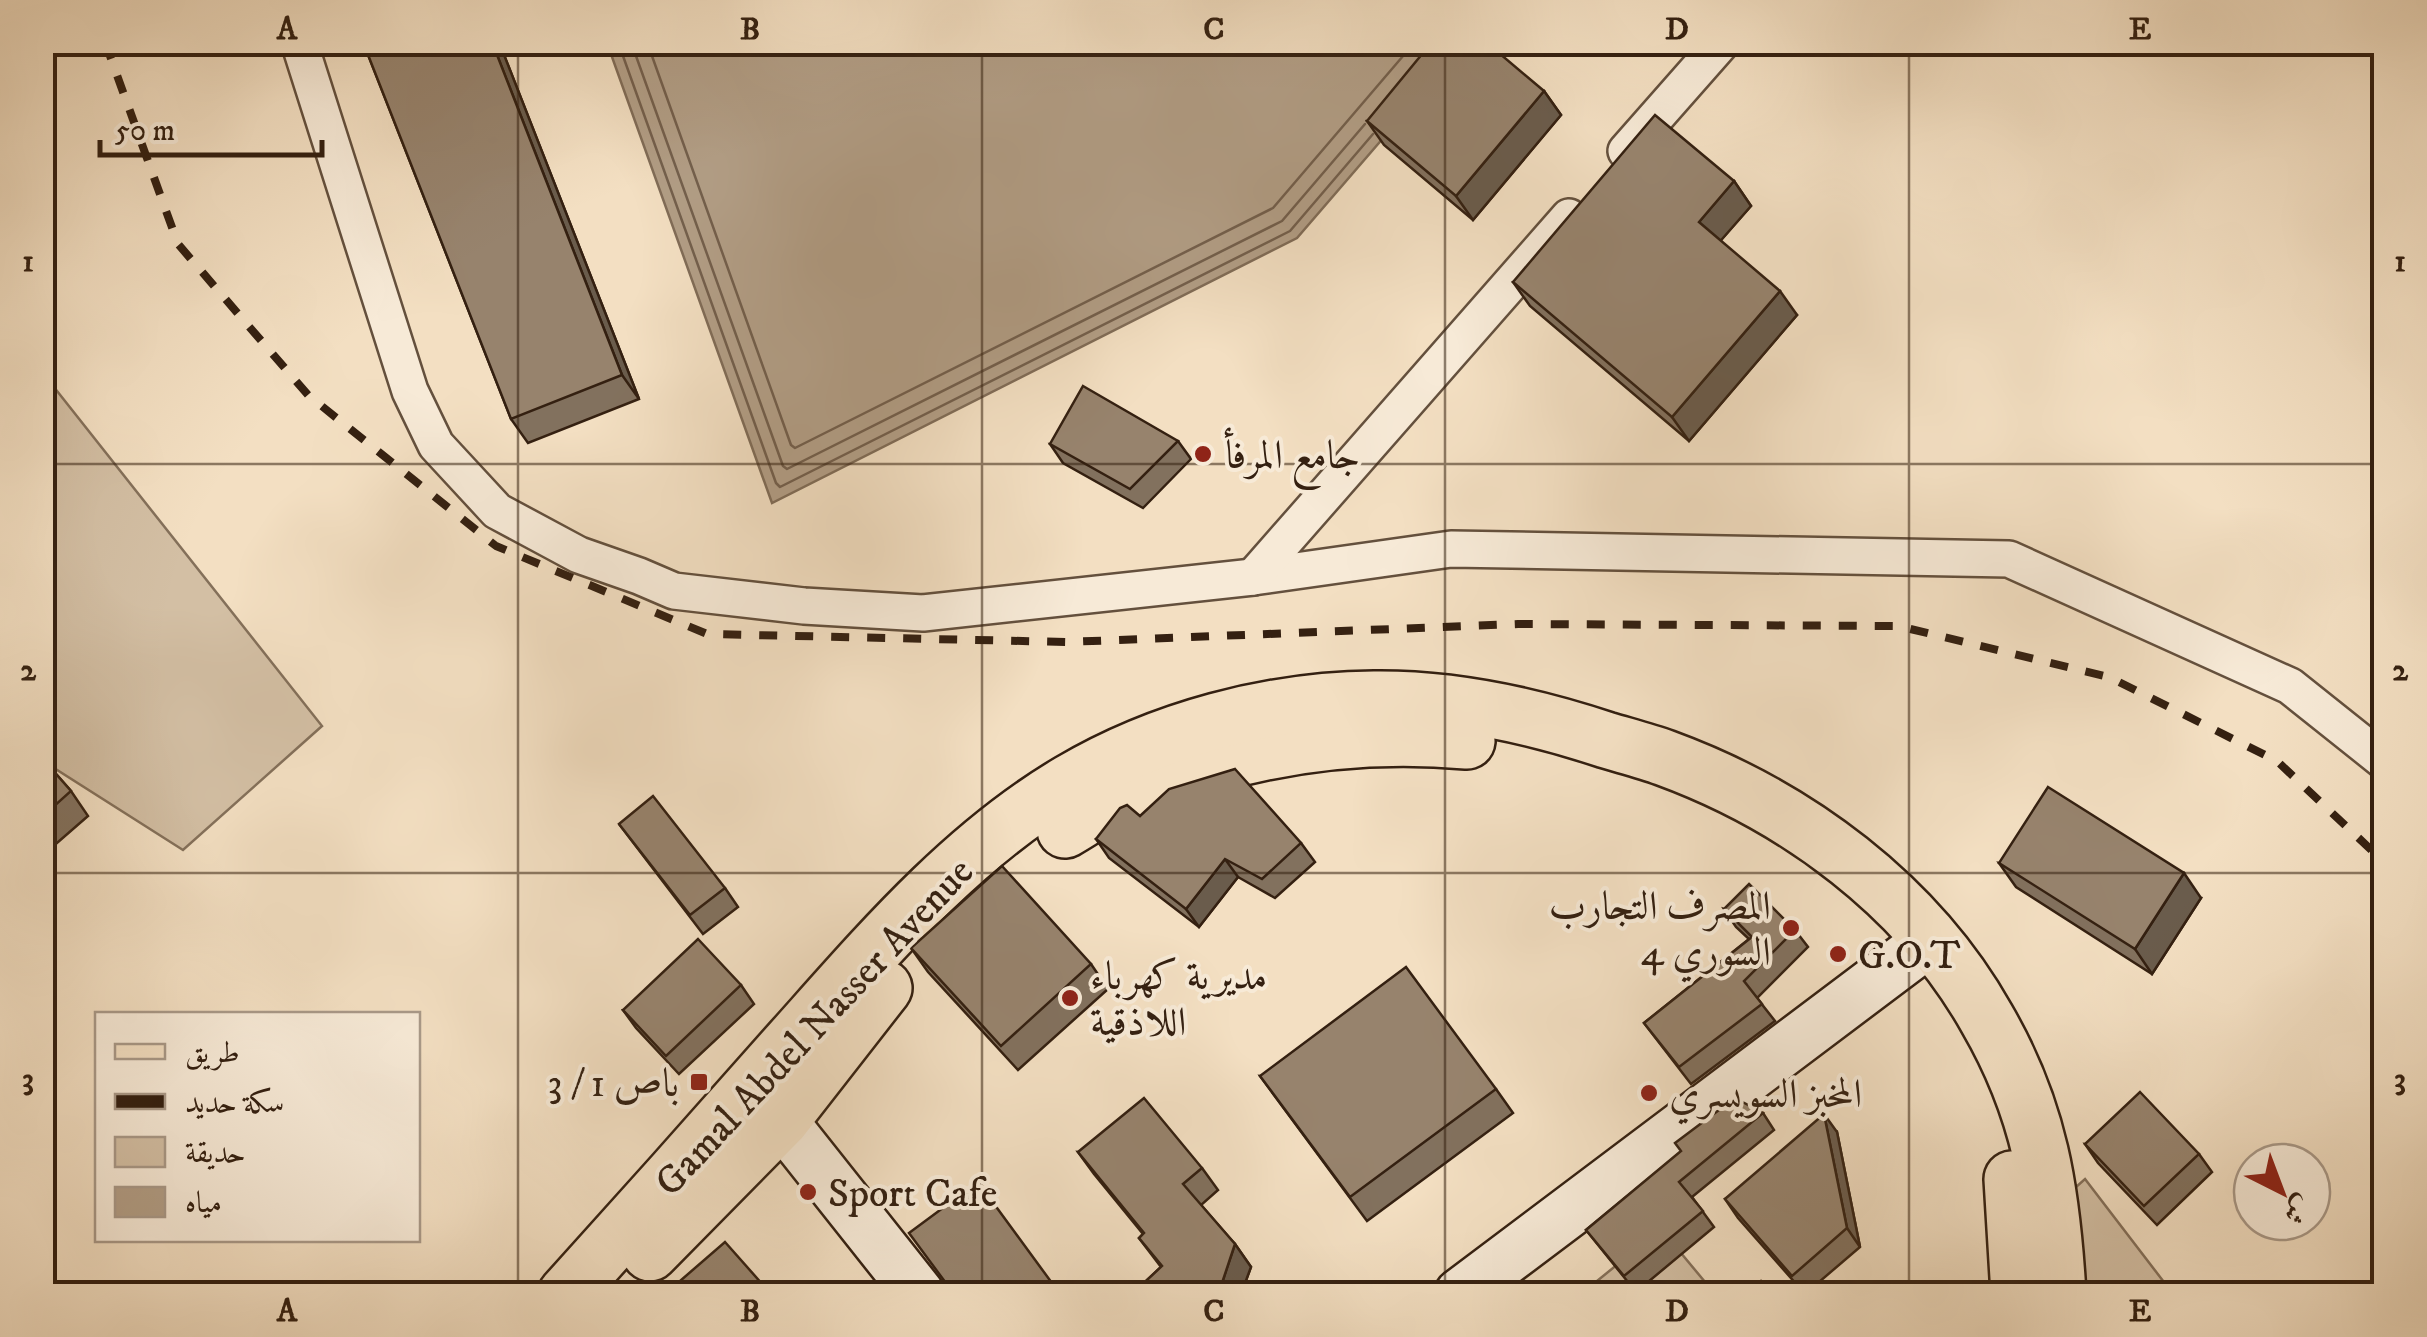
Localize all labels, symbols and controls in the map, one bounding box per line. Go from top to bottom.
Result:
text: A [276,10,299,50]
text: B [740,10,760,50]
text: C [1203,10,1225,50]
text: D [1665,10,1689,50]
text: E [2129,10,2152,50]
scale bar [100,95,322,157]
text: 50 m [115,113,175,150]
text: 1 [22,242,34,282]
text: 1 [2394,242,2406,282]
place label: جامع المرفأ [1223,427,1360,490]
marker: جامع المرفأ [1192,443,1214,465]
text: 2 [20,651,36,691]
text: 2 [2392,651,2408,691]
street label: Gamal Abdel Nasser Avenue [645,848,985,1208]
place label: المصرف التجارب السوري 4 [1549,883,1771,983]
marker: المصرف التجارب السوري 4 [1780,917,1802,939]
place label: G.O.T [1858,932,1961,982]
marker: G.O.T [1827,943,1849,965]
place label: مديرية كهرباء اللاذقية [1090,953,1267,1049]
marker: مديرية كهرباء اللاذقية [1059,987,1081,1009]
legend [95,1012,420,1242]
text: طريق [185,1035,240,1072]
text: 3 [22,1060,34,1100]
place label: باص 1 / 3 [548,1060,679,1110]
text: 3 [2394,1060,2406,1100]
marker: باص 1 / 3 [688,1071,710,1093]
place label: المخبز السويسري [1669,1071,1862,1125]
marker: المخبز السويسري [1638,1082,1660,1104]
text: سكة حديد [185,1085,284,1122]
text: حديقة [185,1135,246,1172]
north arrow [2232,1142,2332,1242]
place label: Sport Cafe [828,1170,997,1220]
marker: Sport Cafe [797,1181,819,1203]
text: مياه [185,1185,222,1222]
text: ش [2276,1187,2320,1232]
text: A [276,1292,299,1332]
text: B [740,1292,760,1332]
text: C [1203,1292,1225,1332]
text: D [1665,1292,1689,1332]
text: E [2129,1292,2152,1332]

